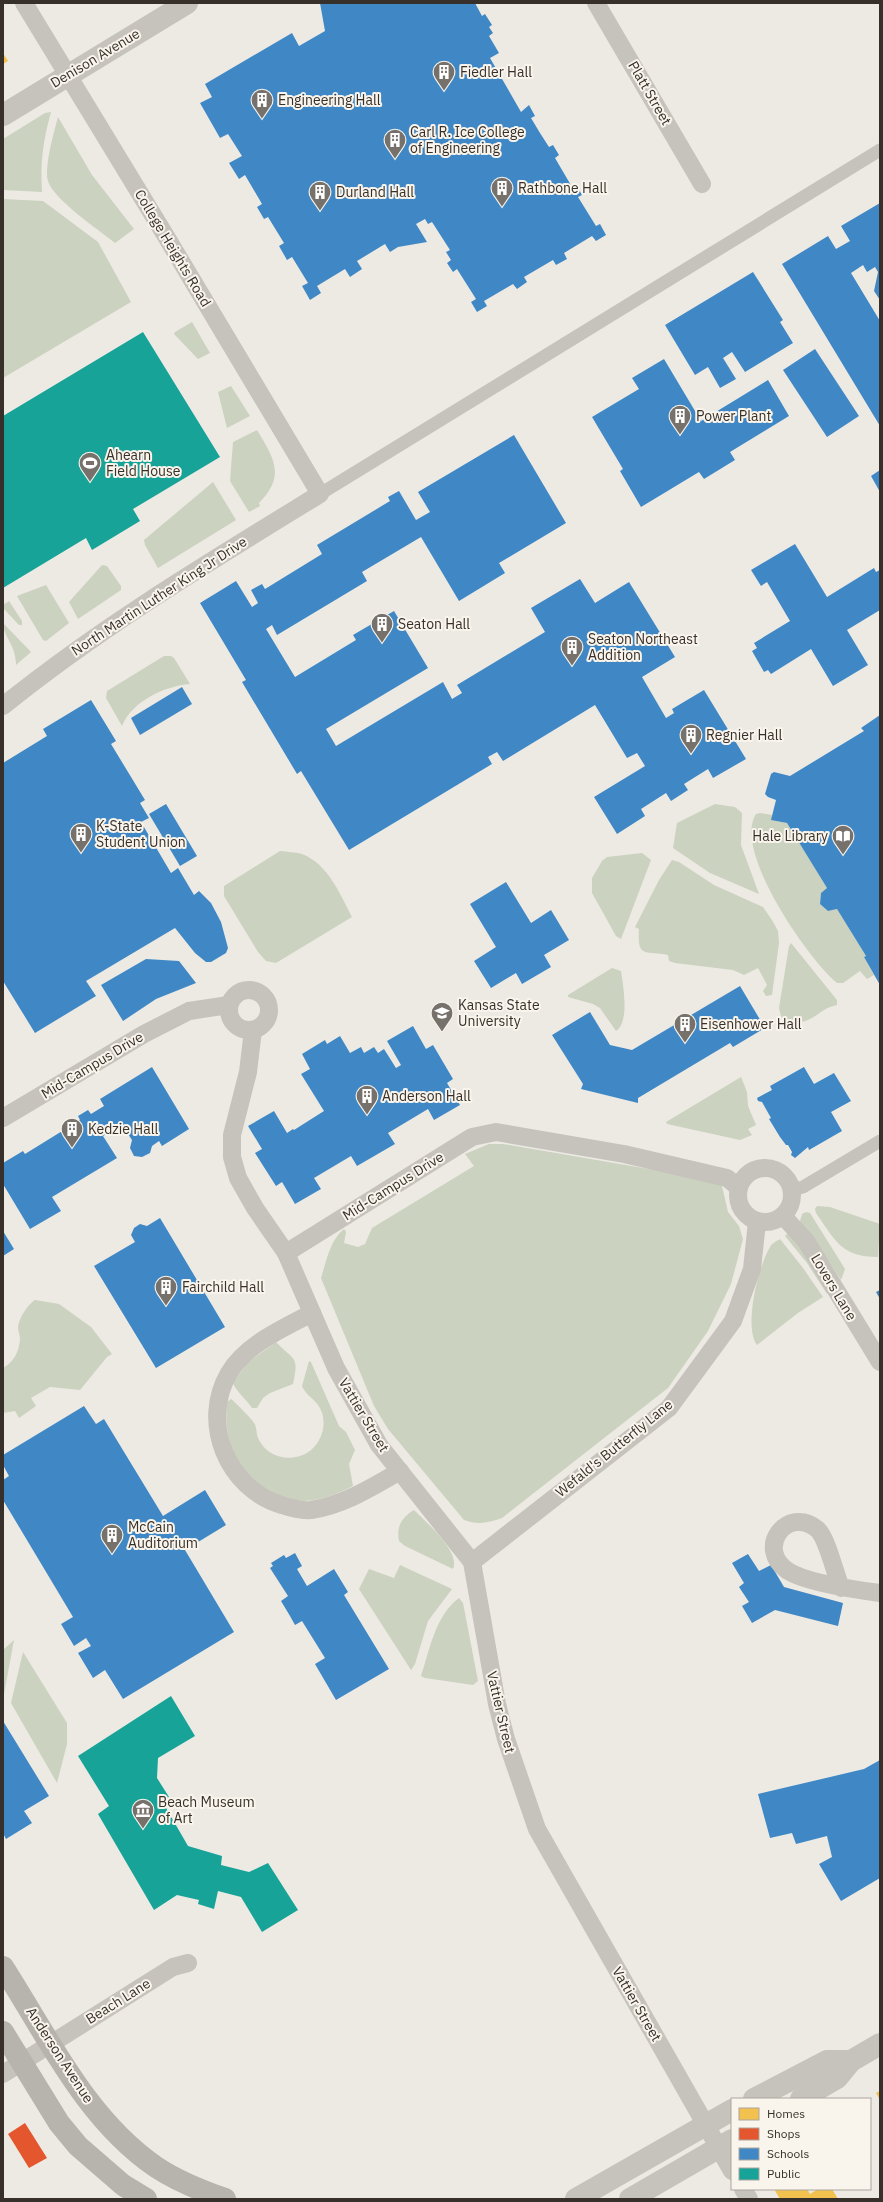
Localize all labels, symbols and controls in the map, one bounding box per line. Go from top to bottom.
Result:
street label: Denison Avenue [47,24,143,92]
street label: Platt Street [624,58,676,128]
building icon: Fiedler Hall [431,59,457,92]
place label: Fiedler Hall [460,63,532,81]
building icon: Engineering Hall [249,87,275,120]
place label: Engineering Hall [278,91,381,109]
place label: Carl R. Ice College of Engineering [410,123,525,157]
building icon: Carl R. Ice College of Engineering [382,127,408,160]
building icon: Rathbone Hall [489,175,515,208]
building icon: Durland Hall [307,179,333,212]
place label: Rathbone Hall [518,179,607,197]
place label: Durland Hall [336,183,414,201]
street label: College Heights Road [131,186,215,310]
building icon: Power Plant [667,403,693,436]
place label: Power Plant [696,407,772,425]
place label: Ahearn Field House [106,446,181,480]
sports icon: Ahearn Field House [77,450,103,483]
street label: North Martin Luther King Jr Drive [68,532,250,660]
building icon: Seaton Hall [369,611,395,644]
place label: Seaton Hall [398,615,470,633]
place label: Seaton Northeast Addition [588,630,698,664]
building icon: Seaton Northeast Addition [559,634,585,667]
building icon: Regnier Hall [678,722,704,755]
place label: Regnier Hall [706,726,783,744]
place label: K-State Student Union [96,817,186,851]
building icon: K-State Student Union [68,821,94,854]
library icon: Hale Library [830,823,856,856]
place label: Hale Library [752,827,828,845]
place label: Kansas State University [458,996,540,1030]
school or university icon: Kansas State University [429,1000,455,1033]
building icon: Eisenhower Hall [672,1011,698,1044]
place label: Eisenhower Hall [700,1015,802,1033]
street label: Mid-Campus Drive [38,1027,147,1103]
building icon: Anderson Hall [354,1083,380,1116]
place label: Anderson Hall [382,1087,471,1105]
building icon: Kedzie Hall [59,1116,85,1149]
place label: Kedzie Hall [88,1120,158,1138]
street label: Mid-Campus Drive [339,1148,447,1224]
street label: Lovers Lane [807,1250,861,1324]
building icon: Fairchild Hall [153,1274,179,1307]
place label: Fairchild Hall [182,1278,264,1296]
street label: Vattier Street [335,1375,393,1455]
street label: Wefald's Butterfly Lane [552,1395,676,1501]
place label: McCain Auditorium [128,1518,198,1552]
building icon: McCain Auditorium [99,1522,125,1555]
street label: Vattier Street [483,1669,519,1755]
place label: Beach Museum of Art [158,1793,255,1827]
museum icon: Beach Museum of Art [130,1797,156,1830]
street label: Vattier Street [608,1963,666,2045]
street label: Beach Lane [82,1974,154,2028]
street label: Anderson Avenue [22,2004,98,2107]
legend [731,2098,871,2190]
text: Homes [767,2106,805,2121]
text: Shops [767,2126,800,2141]
text: Schools [767,2146,810,2161]
text: Public [767,2166,800,2181]

